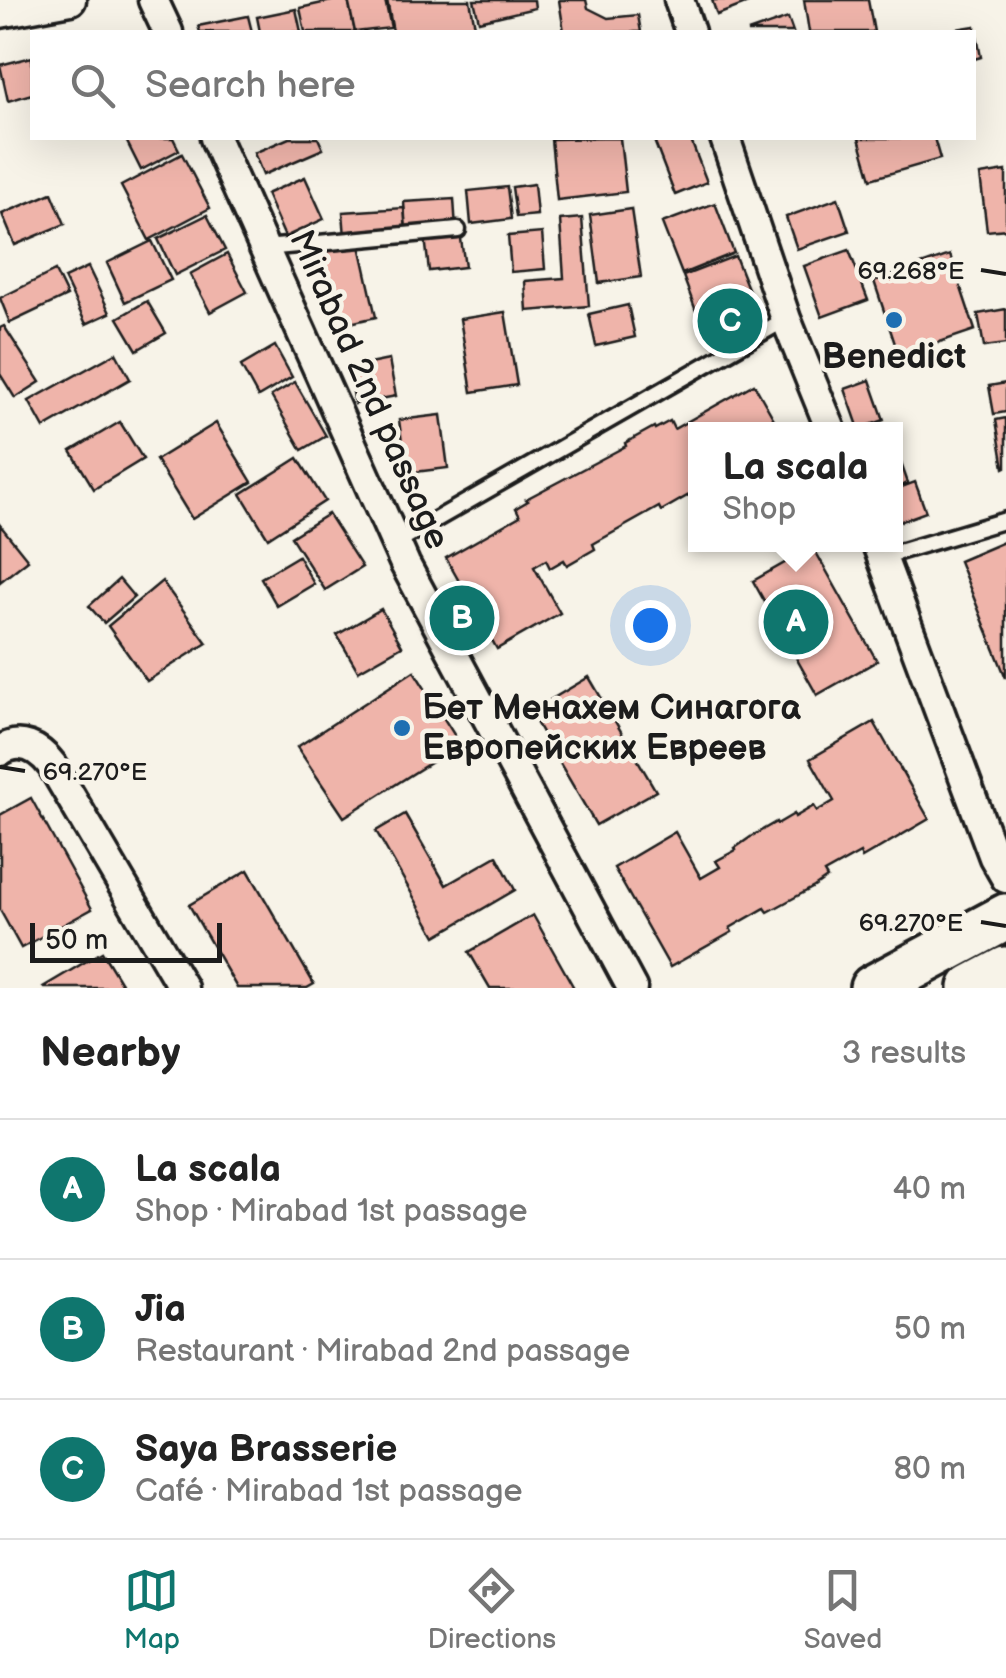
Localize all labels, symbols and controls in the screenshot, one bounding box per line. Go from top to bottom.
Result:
search box [30,30,976,140]
icon: search [65,58,120,113]
text: Search here [145,63,356,108]
street label: Mirabad 2nd passage [279,224,459,556]
text: 69.268°E [857,256,965,287]
pin: C [698,284,762,358]
marker: Benedict [883,309,905,331]
place label: Benedict [822,336,966,379]
popup [688,422,903,552]
text: La scala [723,445,869,490]
text: Shop [723,490,796,529]
pin: B [430,580,494,656]
pin: A [764,584,828,660]
your location [625,600,676,651]
place label: Бет Менахем Синагога Европейских Евреев [422,687,801,770]
marker: Бет Менахем Синагога Европейских Евреев [391,717,413,739]
text: 69.270°E [43,757,147,788]
text: 69.270°E [859,908,963,939]
scale bar [30,918,222,963]
text: 50 m [45,924,108,957]
text: Nearby [40,1028,180,1079]
text: 3 results [842,1034,966,1073]
text: La scala [135,1147,281,1192]
text: A [63,1170,82,1209]
text: 40 m [893,1170,966,1209]
text: Shop · Mirabad 1st passage [135,1192,528,1231]
text: Jia [135,1287,186,1332]
text: B [61,1310,84,1349]
text: 50 m [894,1310,966,1349]
text: Restaurant · Mirabad 2nd passage [135,1332,630,1371]
text: Saya Brasserie [135,1427,397,1472]
text: C [61,1450,84,1489]
text: 80 m [893,1450,966,1489]
text: Café · Mirabad 1st passage [135,1472,523,1511]
tab: Map [124,1563,180,1656]
tab: Directions [427,1563,556,1656]
tab: Saved [804,1563,882,1656]

